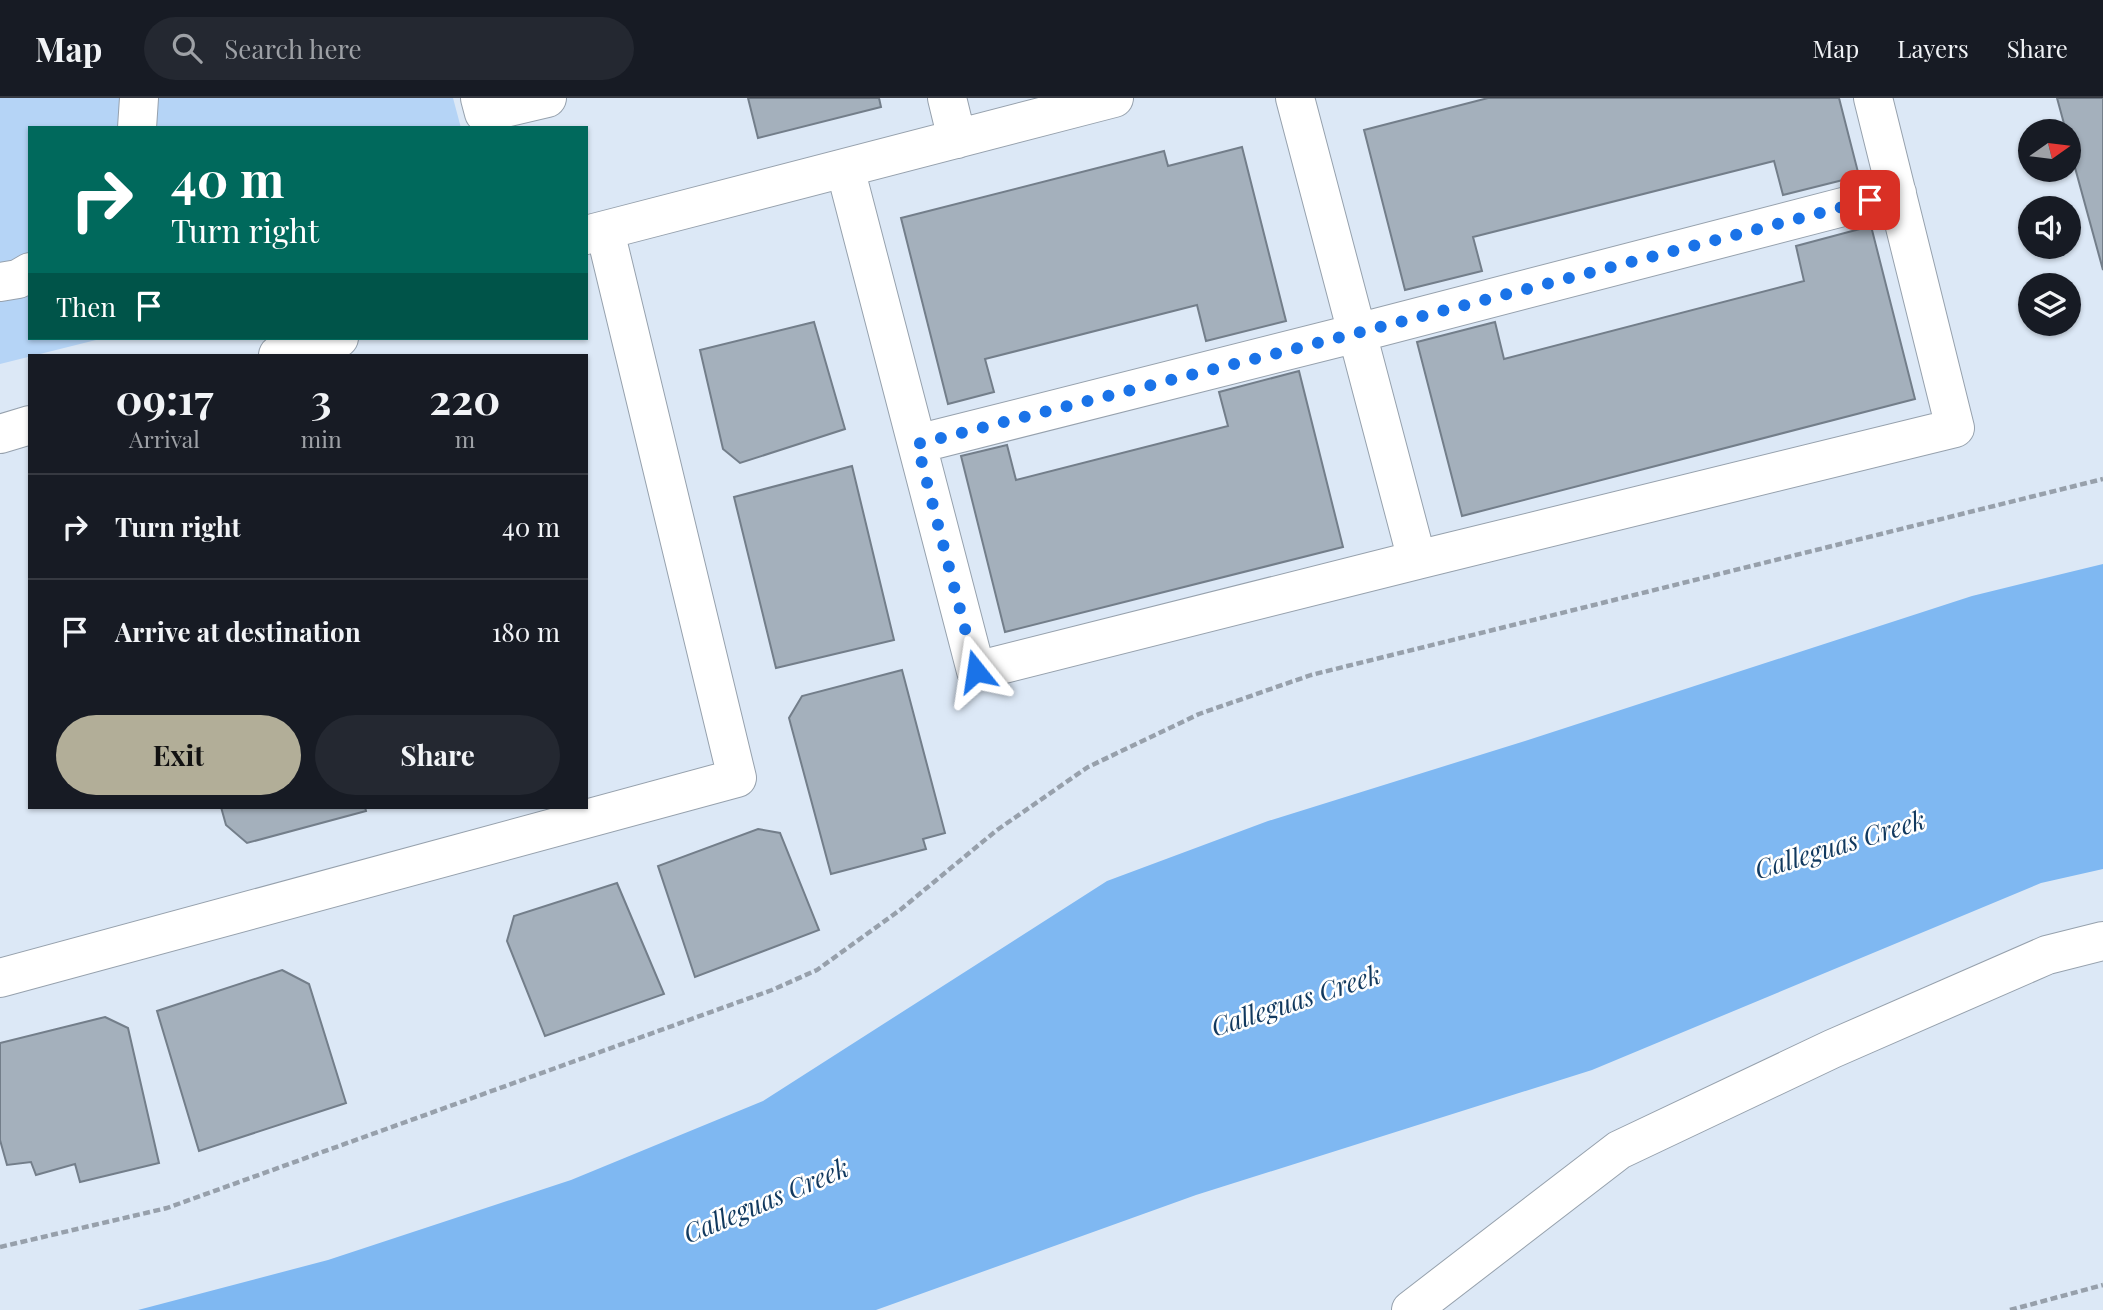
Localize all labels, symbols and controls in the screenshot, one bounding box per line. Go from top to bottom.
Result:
search box [144,17,634,80]
text: Map [35,26,102,70]
icon: search [168,29,206,67]
text: Search here [224,31,362,66]
text: Map [1813,32,1859,64]
text: Layers [1897,32,1969,64]
text: Share [2007,32,2068,64]
north arrow [2018,119,2081,182]
map controls [2018,119,2081,336]
text: 40 m [171,145,284,210]
icon: right [56,154,147,245]
pin [1840,170,1900,230]
icon: arrive [1851,181,1889,219]
button: sound [2018,196,2081,259]
text: Turn right [171,208,319,251]
button: layers [2018,273,2081,336]
icon: arrive [130,287,168,325]
text: Then [56,289,116,324]
text: 09:17 [116,370,213,426]
text: 3 [311,370,332,426]
text: 220 [429,370,500,426]
text: Arrival [129,423,200,454]
text: min [301,423,342,454]
text: m [455,423,475,454]
icon: right [56,508,94,546]
text: Turn right [115,509,241,544]
text: 40 m [502,509,560,544]
icon: arrive [56,613,94,651]
text: Arrive at destination [115,614,361,649]
text: 180 m [492,614,560,649]
position arrow [939,634,1013,708]
button: Exit [56,715,301,795]
button: Share [315,715,560,795]
water label: Calleguas Creek [1750,801,1929,886]
water label: Calleguas Creek [1206,956,1385,1044]
water label: Calleguas Creek [677,1149,854,1250]

